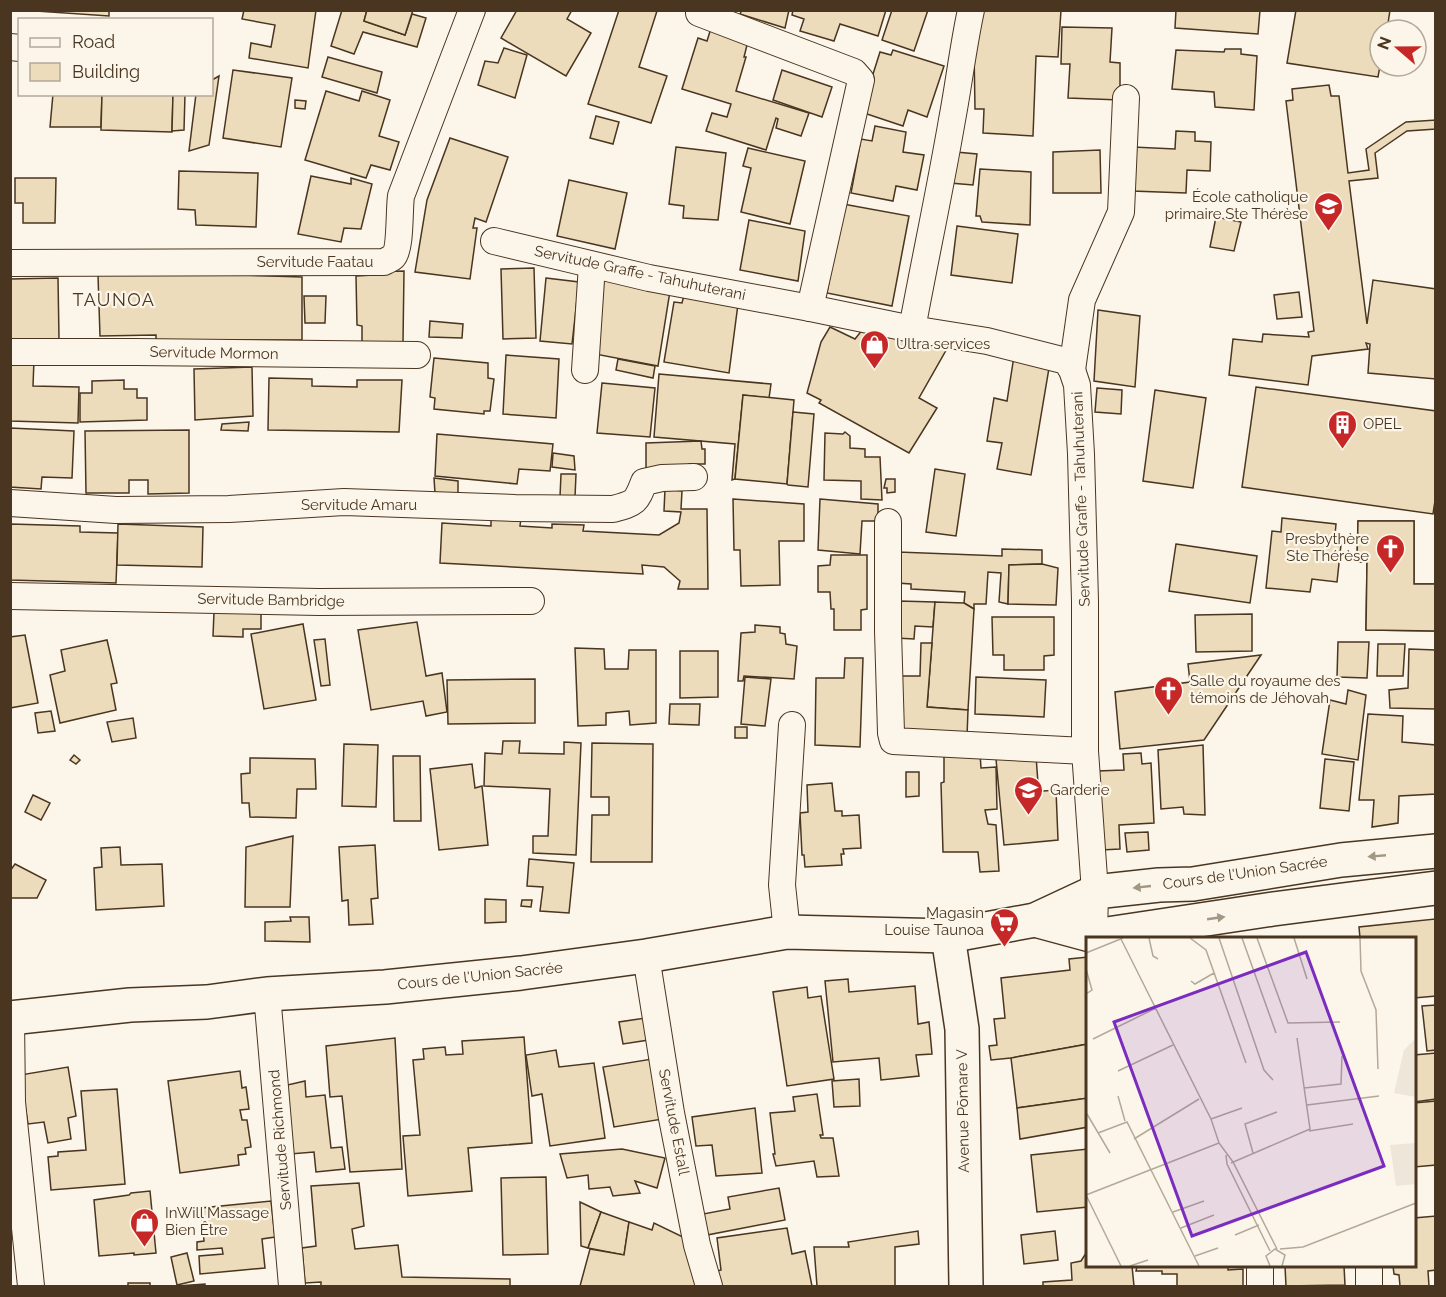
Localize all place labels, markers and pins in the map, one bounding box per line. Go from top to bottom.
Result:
place label: École catholique primaire Ste Thérèse [1165,188,1308,223]
school or university icon: École catholique primaire Ste Thérèse [1313,190,1345,232]
shop icon: Ultra services [859,328,891,370]
place label: Ultra services [896,335,990,353]
building icon: OPEL [1326,408,1358,450]
place label: OPEL [1363,415,1402,433]
place label: Presbythère Ste Thérèse [1285,530,1369,565]
church icon: Presbythère Ste Thérèse [1374,532,1406,574]
place label: Salle du royaume des témoins de Jéhovah [1190,672,1341,707]
church icon: Salle du royaume des témoins de Jéhovah [1153,674,1185,716]
school or university icon: Garderie [1013,774,1045,816]
place label: Garderie [1050,781,1110,799]
place label: Magasin Louise Taunoa [884,904,984,939]
supermarket icon: Magasin Louise Taunoa [989,906,1021,948]
place label: InWill Massage Bien Être [165,1204,269,1239]
shop icon: InWill Massage Bien Être [128,1206,160,1248]

